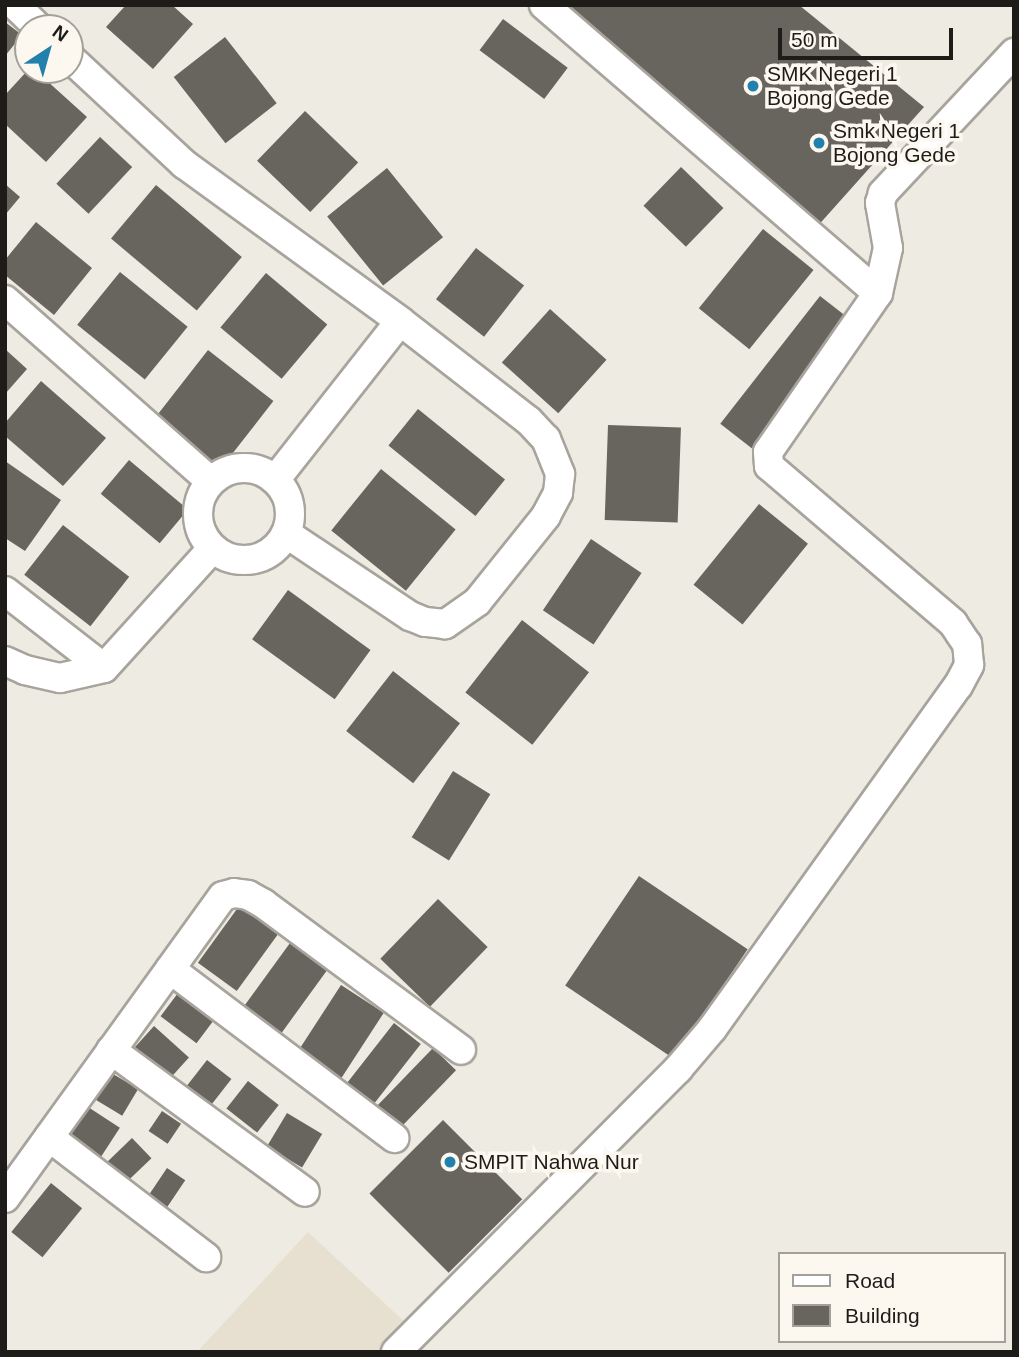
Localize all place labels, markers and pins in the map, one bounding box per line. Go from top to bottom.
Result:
place label: SMK Negeri 1 Bojong Gede [767,61,898,111]
marker: SMK Negeri 1 Bojong Gede [745,78,761,94]
place label: Smk Negeri 1 Bojong Gede [833,118,960,168]
marker: Smk Negeri 1 Bojong Gede [811,135,827,151]
place label: SMPIT Nahwa Nur [464,1149,639,1175]
marker: SMPIT Nahwa Nur [442,1154,458,1170]

